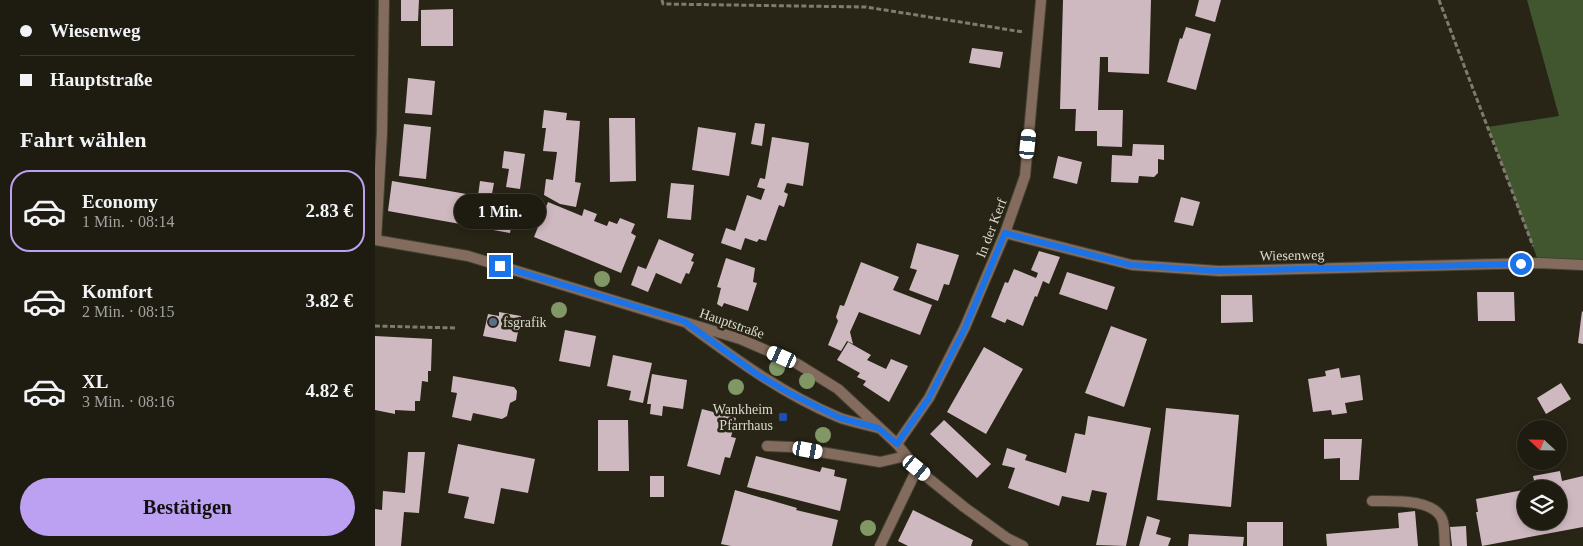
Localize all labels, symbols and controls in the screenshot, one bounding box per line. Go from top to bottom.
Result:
text: Wiesenweg [50,20,140,41]
text: Hauptstraße [50,69,152,90]
text: Fahrt wählen [20,127,147,152]
car [1018,128,1037,160]
icon: car [22,189,67,234]
text: Economy [82,191,158,212]
callout: 1 Min. [454,194,546,228]
street label: In der Kerf [973,196,1010,260]
text: 2.83 € [306,200,353,221]
text: 1 Min. [478,203,522,220]
text: 1 Min. · 08:14 [82,213,174,230]
street label: Wiesenweg [1260,247,1325,264]
route start [1510,253,1532,275]
route end [489,255,511,277]
icon: car [22,279,67,324]
text: Komfort [82,281,153,302]
text: 3.82 € [306,290,353,311]
text: 2 Min. · 08:15 [82,303,174,320]
street label: Hauptstraße [697,305,766,342]
place label: fsgrafik [503,315,547,330]
marker: fsgrafik [487,316,499,328]
car [765,344,798,370]
icon: car [22,369,67,414]
text: XL [82,371,108,392]
text: 4.82 € [306,380,353,401]
text: 3 Min. · 08:16 [82,393,174,410]
place label: Wankheim Pfarrhaus [713,402,773,433]
marker: Wankheim Pfarrhaus [777,411,789,423]
north arrow [1517,420,1567,470]
map controls [1517,420,1567,530]
car [791,440,824,460]
car [900,453,933,483]
button: Bestätigen [20,478,355,536]
button: layers [1517,480,1567,530]

